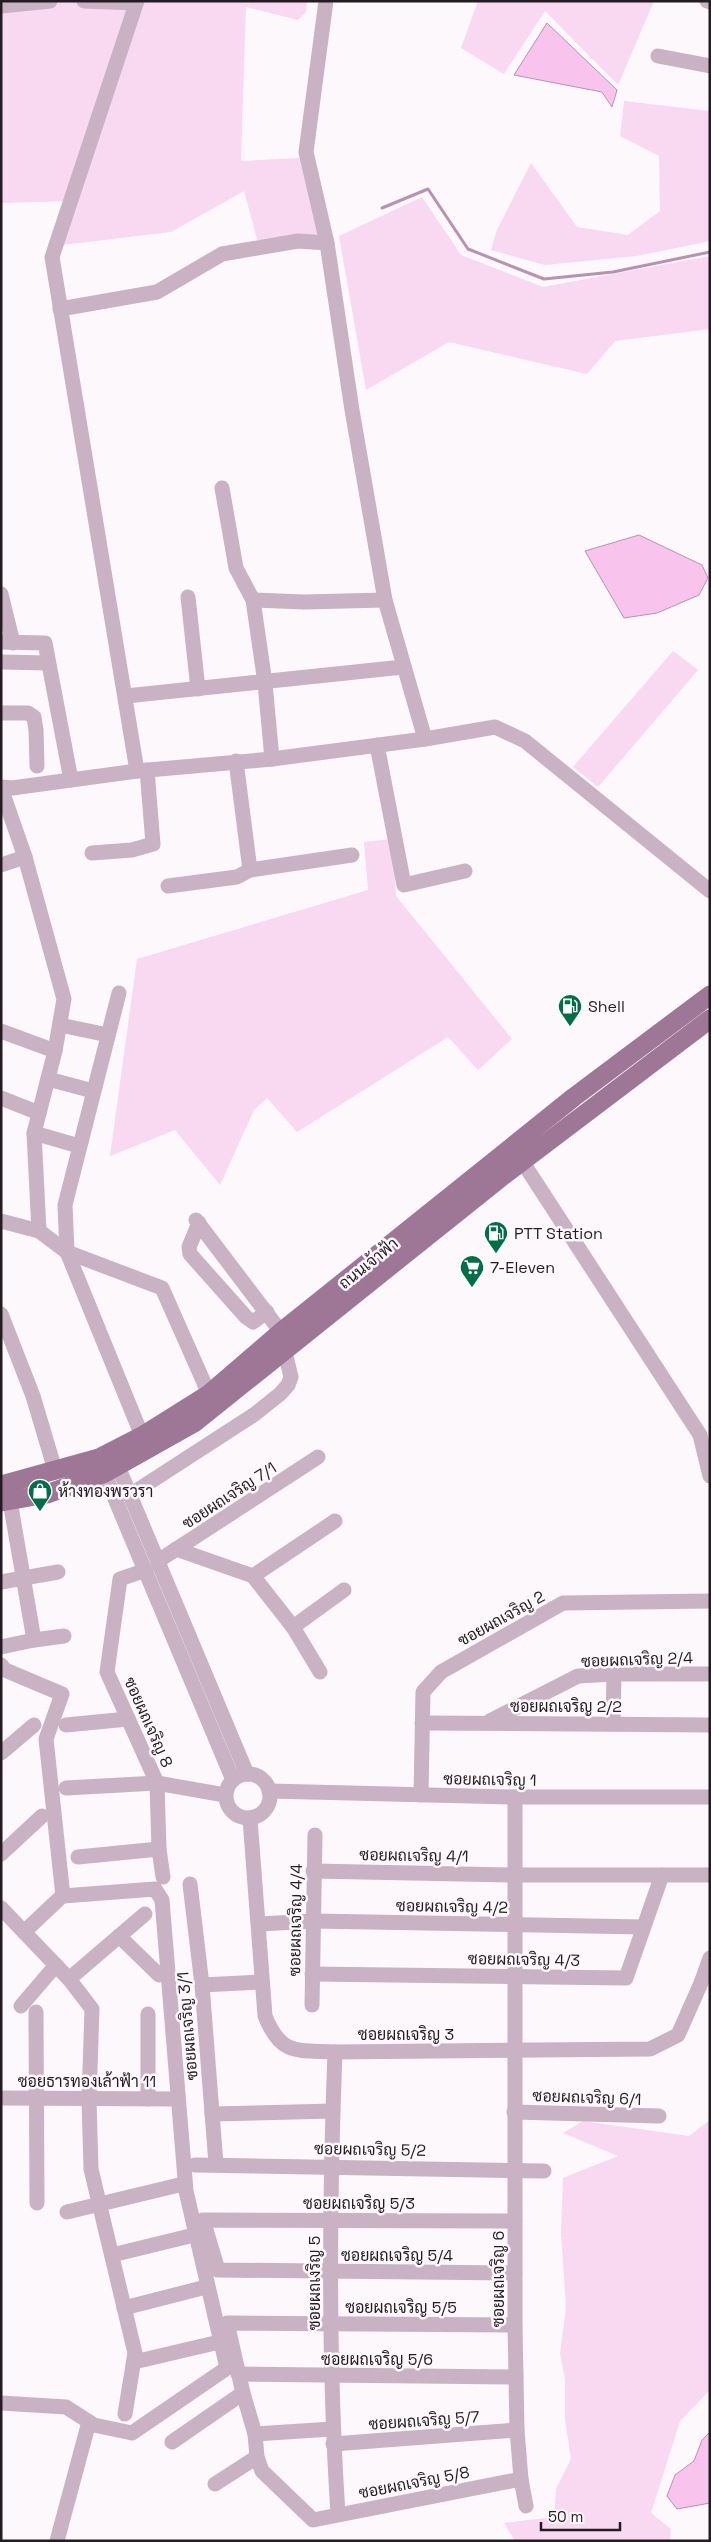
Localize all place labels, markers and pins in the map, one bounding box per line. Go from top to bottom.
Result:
fuel station icon: Shell [557,993,583,1027]
place label: Shell [588,996,625,1017]
fuel station icon: PTT Station [483,1220,509,1254]
place label: PTT Station [514,1223,603,1244]
supermarket icon: 7-Eleven [459,1254,485,1288]
place label: 7-Eleven [490,1257,555,1278]
shop icon: ห้างทองพรวรา [27,1478,53,1512]
place label: ห้างทองพรวรา [58,1481,153,1502]

